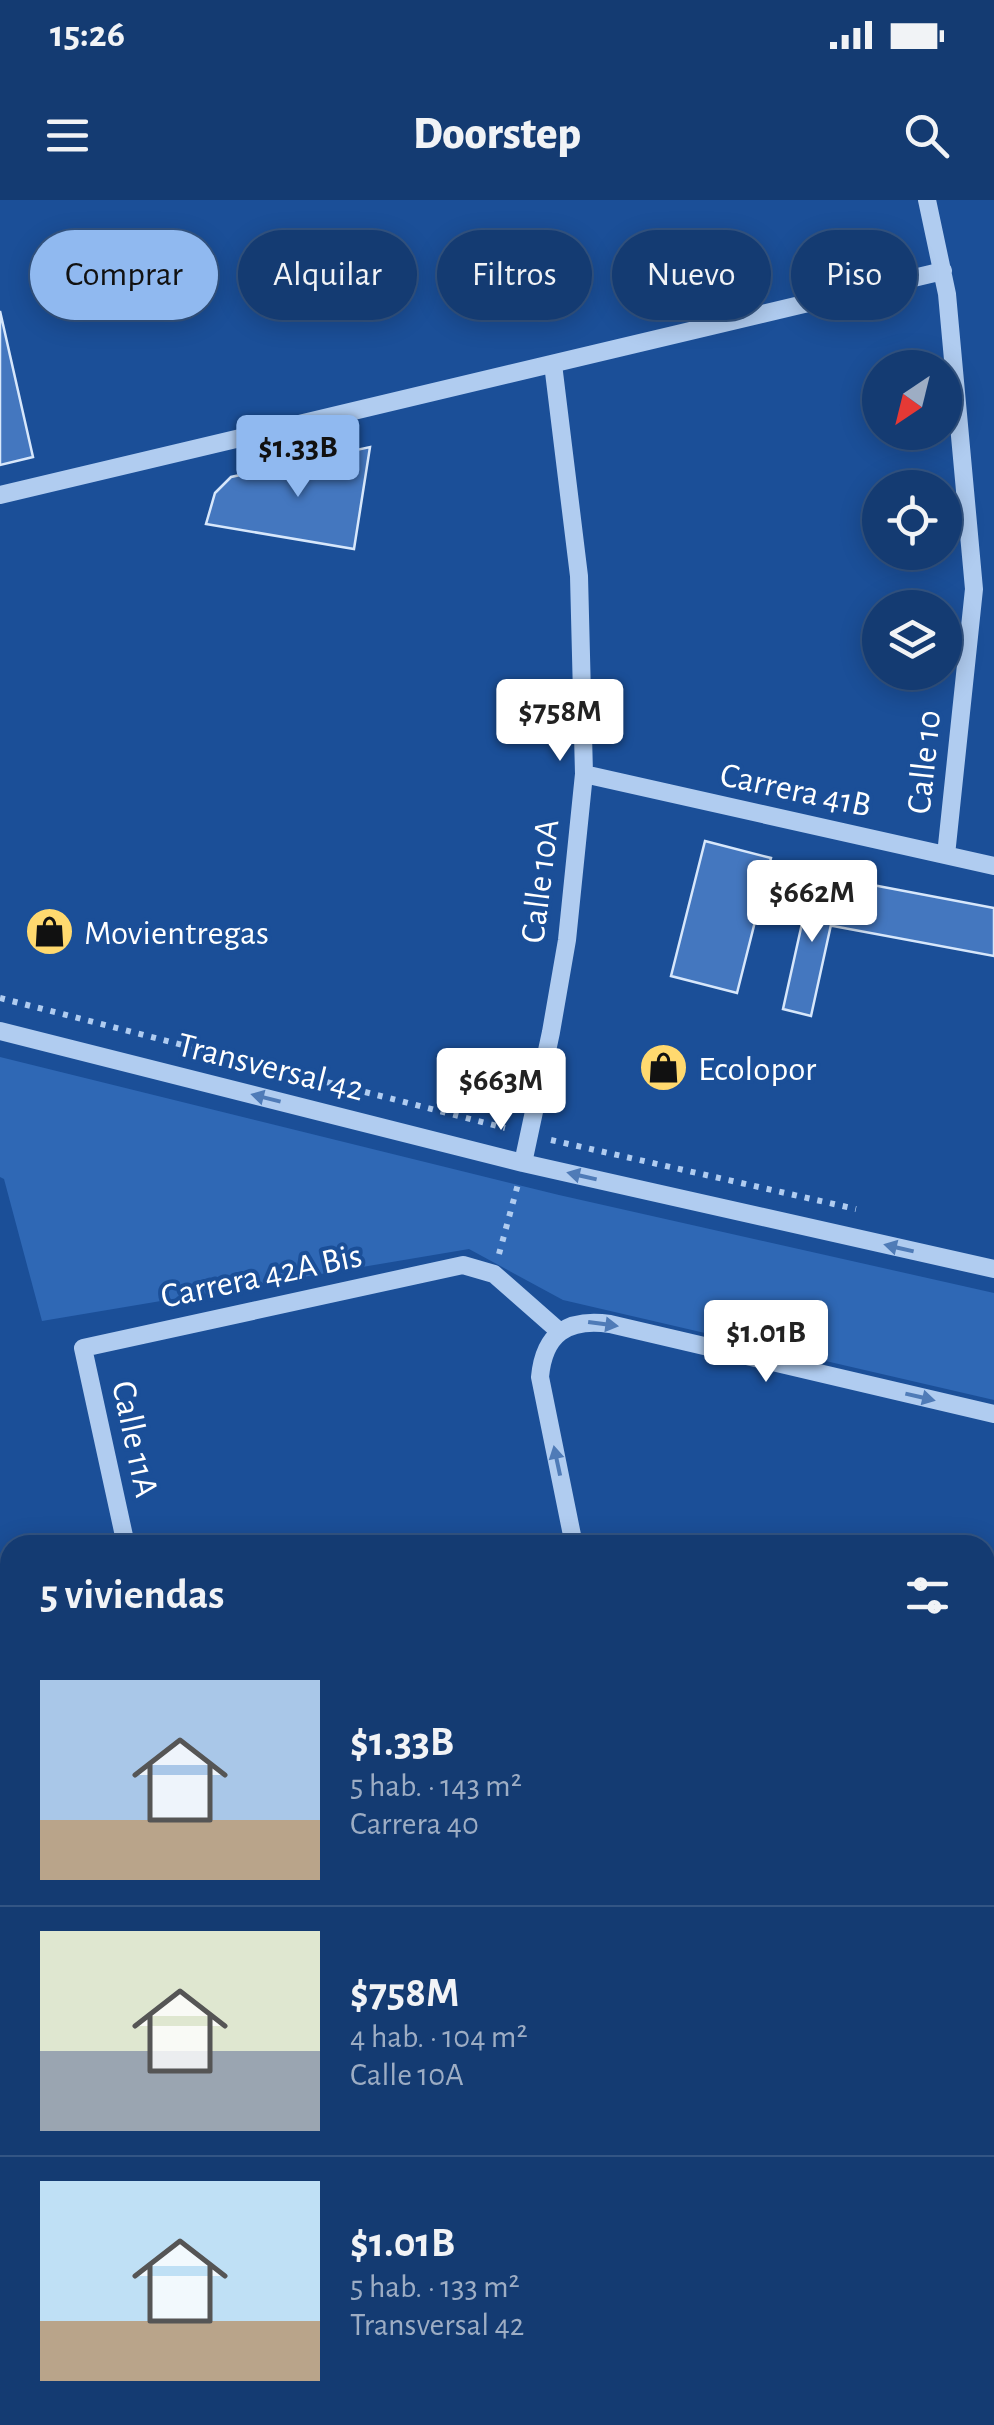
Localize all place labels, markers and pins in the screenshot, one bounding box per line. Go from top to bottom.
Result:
pin: $1.33B [217,415,379,500]
pin: $758M [490,679,630,764]
pin: $662M [742,860,882,945]
shop icon: Movientregas [23,906,75,958]
place label: Movientregas [84,916,269,951]
shop icon: Ecolopor [637,1042,689,1094]
pin: $663M [431,1048,571,1133]
place label: Ecolopor [698,1052,817,1087]
pin: $1.01B [685,1300,847,1385]

